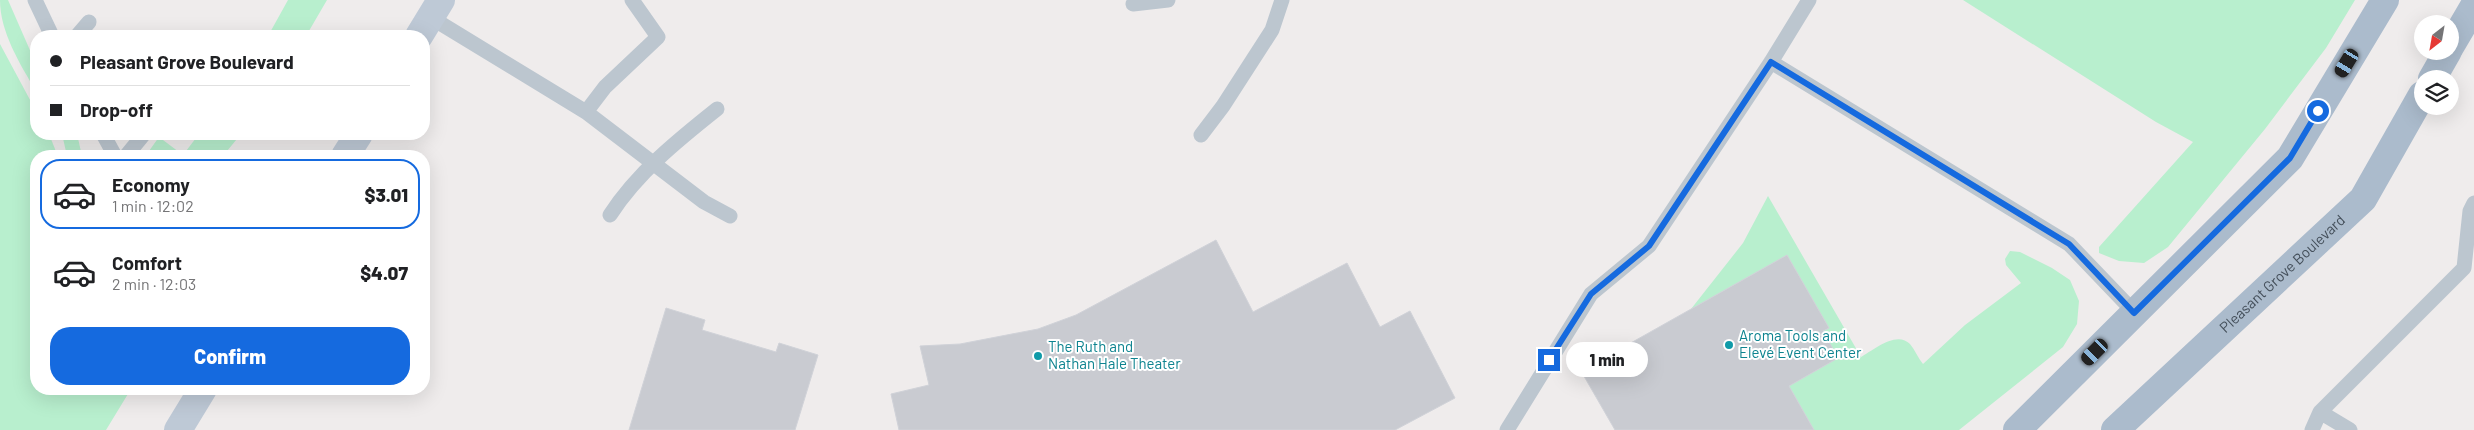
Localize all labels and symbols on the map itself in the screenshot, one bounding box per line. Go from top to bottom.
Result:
north arrow [2414,15,2459,60]
car [2332,46,2361,80]
route start [2307,100,2329,122]
street label: Pleasant Grove Boulevard [2215,210,2348,336]
place label: Aroma Tools and Elevé Event Center [1739,326,1862,361]
car [2079,336,2110,368]
place label: The Ruth and Nathan Hale Theater [1048,337,1181,372]
marker: Aroma Tools and Elevé Event Center [1723,339,1735,351]
callout: 1 min [1566,342,1649,378]
route end [1538,349,1560,371]
marker: The Ruth and Nathan Hale Theater [1032,350,1044,362]

